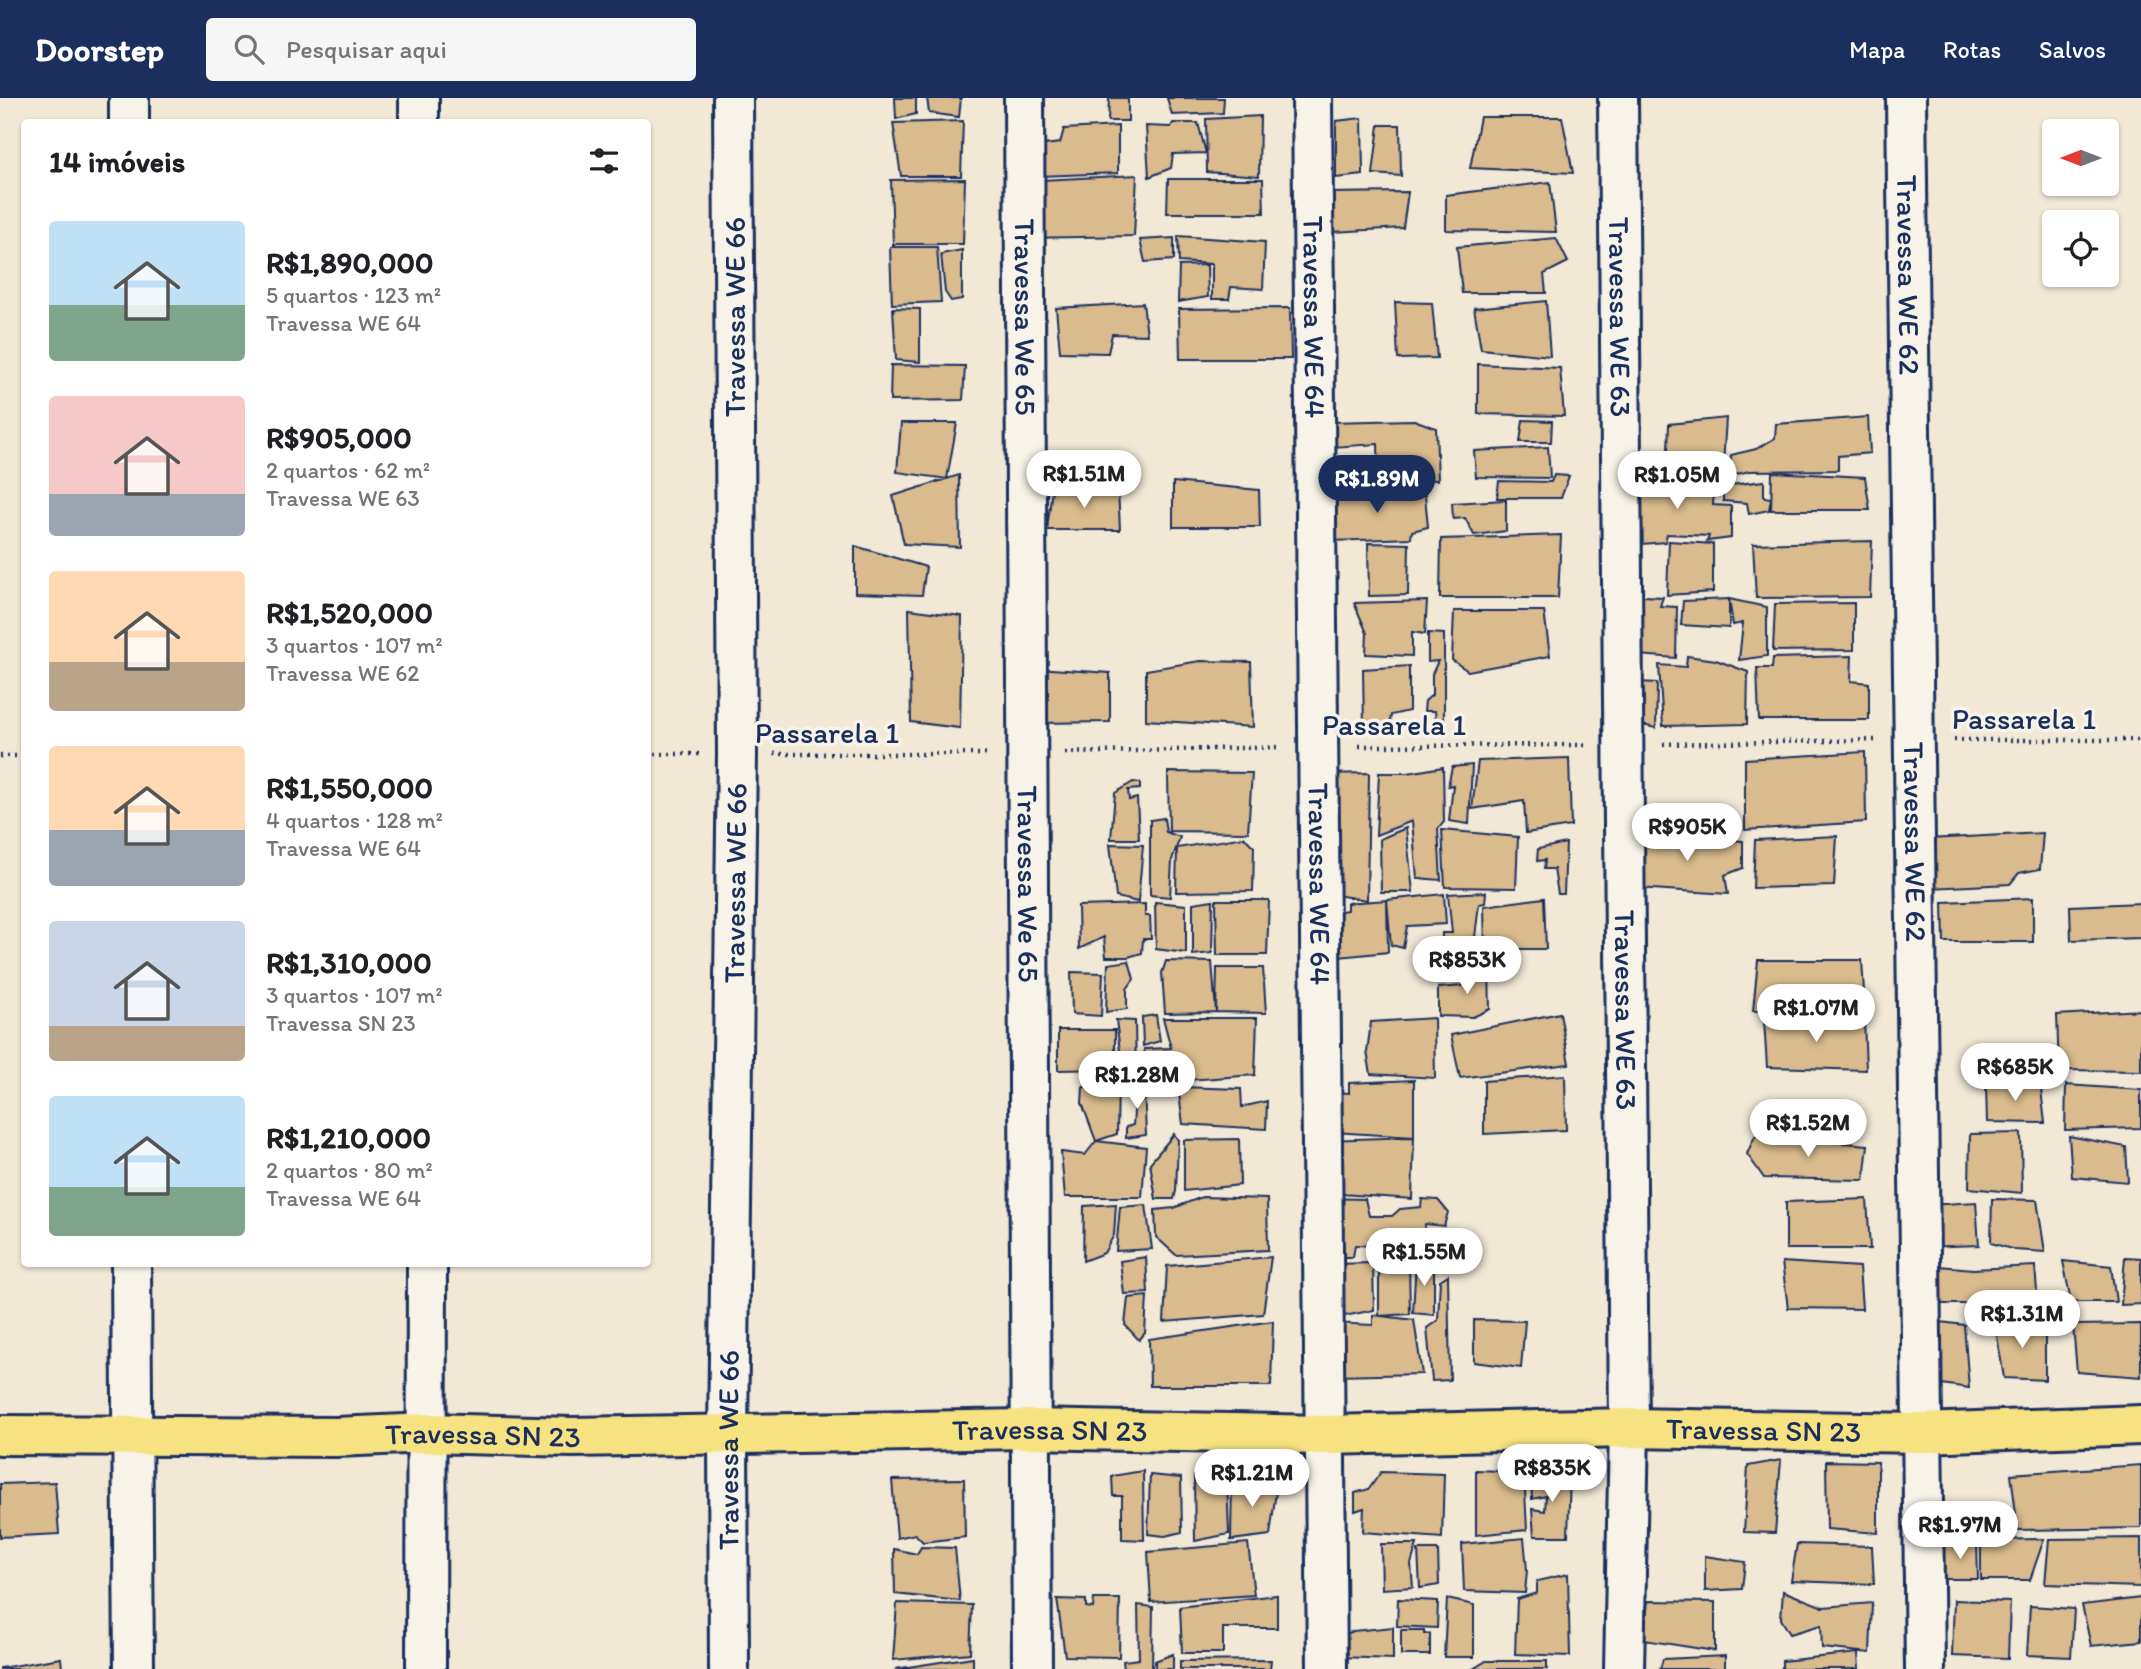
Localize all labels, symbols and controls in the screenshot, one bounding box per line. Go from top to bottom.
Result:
search box [206,18,696,81]
text: Doorstep [35,30,164,69]
icon: search [230,30,268,68]
text: Pesquisar aqui [286,33,447,65]
text: Mapa [1849,35,1905,64]
text: Rotas [1943,35,2001,64]
text: Salvos [2039,35,2106,64]
north arrow [2042,119,2119,196]
map controls [2042,119,2119,287]
icon: filters [585,142,623,180]
text: 14 imóveis [49,143,185,180]
street label: Travessa WE 62 [1889,175,1928,376]
button: locate [2042,210,2119,287]
street label: Travessa WE 64 [1295,216,1334,418]
street label: Travessa WE 63 [1601,216,1640,418]
street label: Travessa WE 66 [716,217,753,417]
street label: Travessa We 65 [1007,218,1045,416]
text: R$1,890,000 [266,244,434,281]
icon: home [105,249,189,333]
text: 5 quartos · 123 m² [266,281,441,309]
text: Travessa WE 64 [266,309,421,337]
text: R$905,000 [266,419,412,456]
icon: home [105,424,189,508]
pin: R$1.51M [1019,450,1149,510]
pin: R$1.05M [1612,452,1742,511]
text: 2 quartos · 62 m² [266,456,430,484]
pin: R$1.89M [1312,456,1442,515]
text: R$1.51M [1042,459,1126,487]
text: R$1.05M [1634,460,1720,488]
text: R$1.89M [1334,464,1420,492]
text: Travessa WE 63 [266,484,420,512]
text: R$1,520,000 [266,594,433,631]
icon: home [105,599,189,683]
text: 3 quartos · 107 m² [266,631,443,659]
text: Travessa WE 62 [266,659,419,687]
street label: Passarela 1 [1952,700,2096,737]
street label: Passarela 1 [1322,706,1466,743]
street label: Passarela 1 [755,714,899,751]
street label: Travessa WE 62 [1896,742,1935,942]
text: R$1,550,000 [266,769,433,806]
icon: home [105,774,189,858]
street label: Travessa WE 66 [715,783,755,983]
street label: Travessa WE 64 [1301,783,1339,985]
street label: Travessa We 65 [1010,785,1048,983]
pin: R$905K [1630,804,1744,863]
text: 4 quartos · 128 m² [266,806,443,834]
text: R$905K [1648,812,1726,840]
text: Travessa WE 64 [266,834,421,862]
street label: Travessa WE 63 [1607,909,1645,1110]
pin: R$853K [1410,936,1524,996]
text: R$1,310,000 [266,944,432,981]
text: R$853K [1428,945,1506,973]
icon: home [105,949,189,1033]
text: 3 quartos · 107 m² [266,981,443,1009]
pin: R$1.07M [1751,984,1881,1044]
text: R$1.07M [1773,993,1859,1021]
text: Travessa SN 23 [266,1009,416,1037]
pin: R$685K [1958,1044,2072,1103]
pin: R$1.28M [1072,1052,1202,1111]
text: R$685K [1977,1052,2053,1080]
text: R$1.28M [1094,1060,1180,1088]
pin: R$1.52M [1743,1100,1873,1159]
text: R$1.52M [1766,1108,1850,1136]
text: R$1,210,000 [266,1119,431,1156]
icon: home [105,1124,189,1208]
text: 2 quartos · 80 m² [266,1156,433,1184]
text: Travessa WE 64 [266,1184,421,1212]
pin: R$1.55M [1359,1228,1489,1288]
text: R$1.55M [1382,1237,1466,1265]
pin: R$1.31M [1957,1290,2087,1350]
text: R$1.31M [1980,1299,2064,1327]
street label: Travessa WE 66 [709,1350,747,1550]
street label: Travessa SN 23 [952,1410,1148,1449]
street label: Travessa SN 23 [1666,1410,1862,1450]
street label: Travessa SN 23 [384,1414,581,1455]
pin: R$835K [1495,1444,1609,1504]
pin: R$1.21M [1187,1450,1317,1509]
text: R$835K [1513,1453,1591,1481]
text: R$1.21M [1210,1458,1294,1486]
pin: R$1.97M [1895,1502,2025,1561]
text: R$1.97M [1918,1510,2002,1538]

